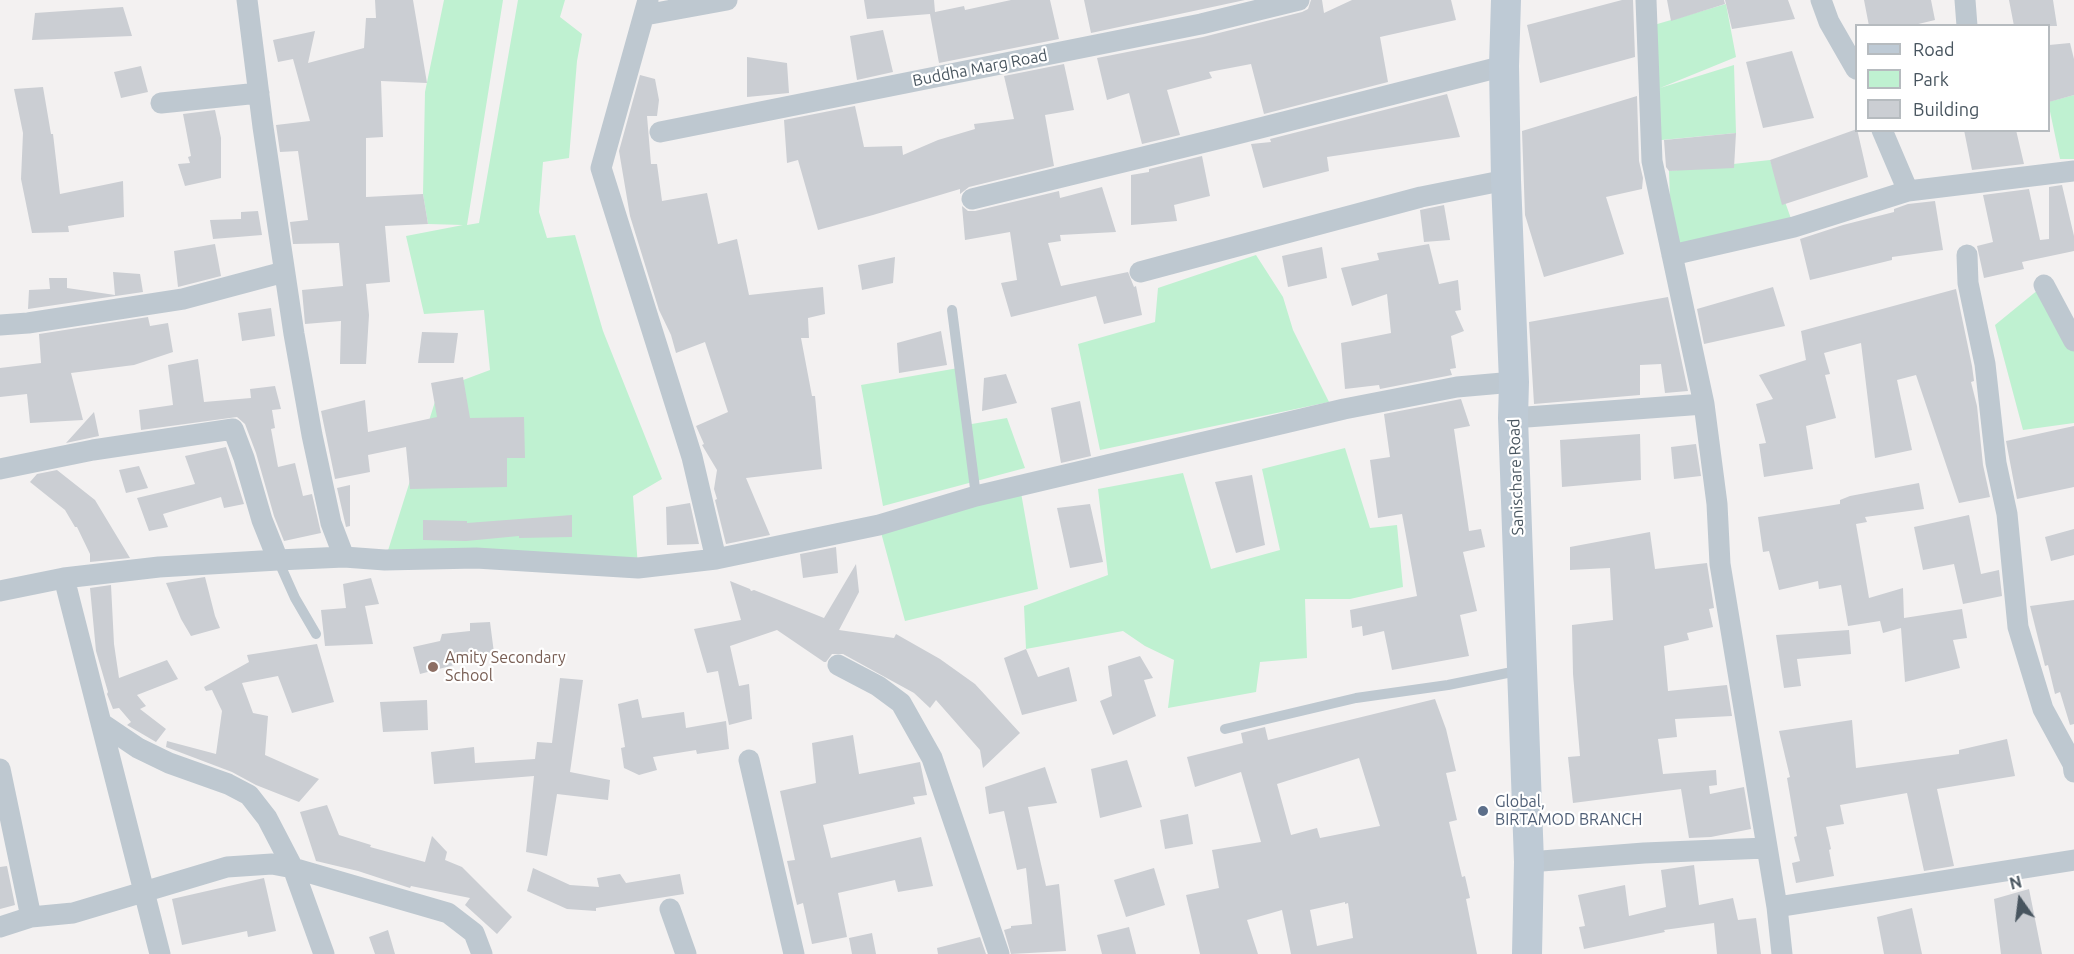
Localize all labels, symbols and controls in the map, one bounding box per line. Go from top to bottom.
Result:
legend [1855,24,2050,132]
text: Road [1913,39,1955,59]
street label: Buddha Marg Road [911,46,1049,90]
text: Park [1913,69,1949,89]
text: Building [1913,99,1979,119]
street label: Sanischare Road [1504,418,1528,536]
place label: Amity Secondary School [445,648,566,686]
marker: Amity Secondary School [426,660,440,674]
place label: Global, BIRTAMOD BRANCH [1495,792,1642,830]
marker: Global, BIRTAMOD BRANCH [1476,804,1490,818]
north arrow [1990,870,2050,930]
text: N [2008,872,2024,893]

